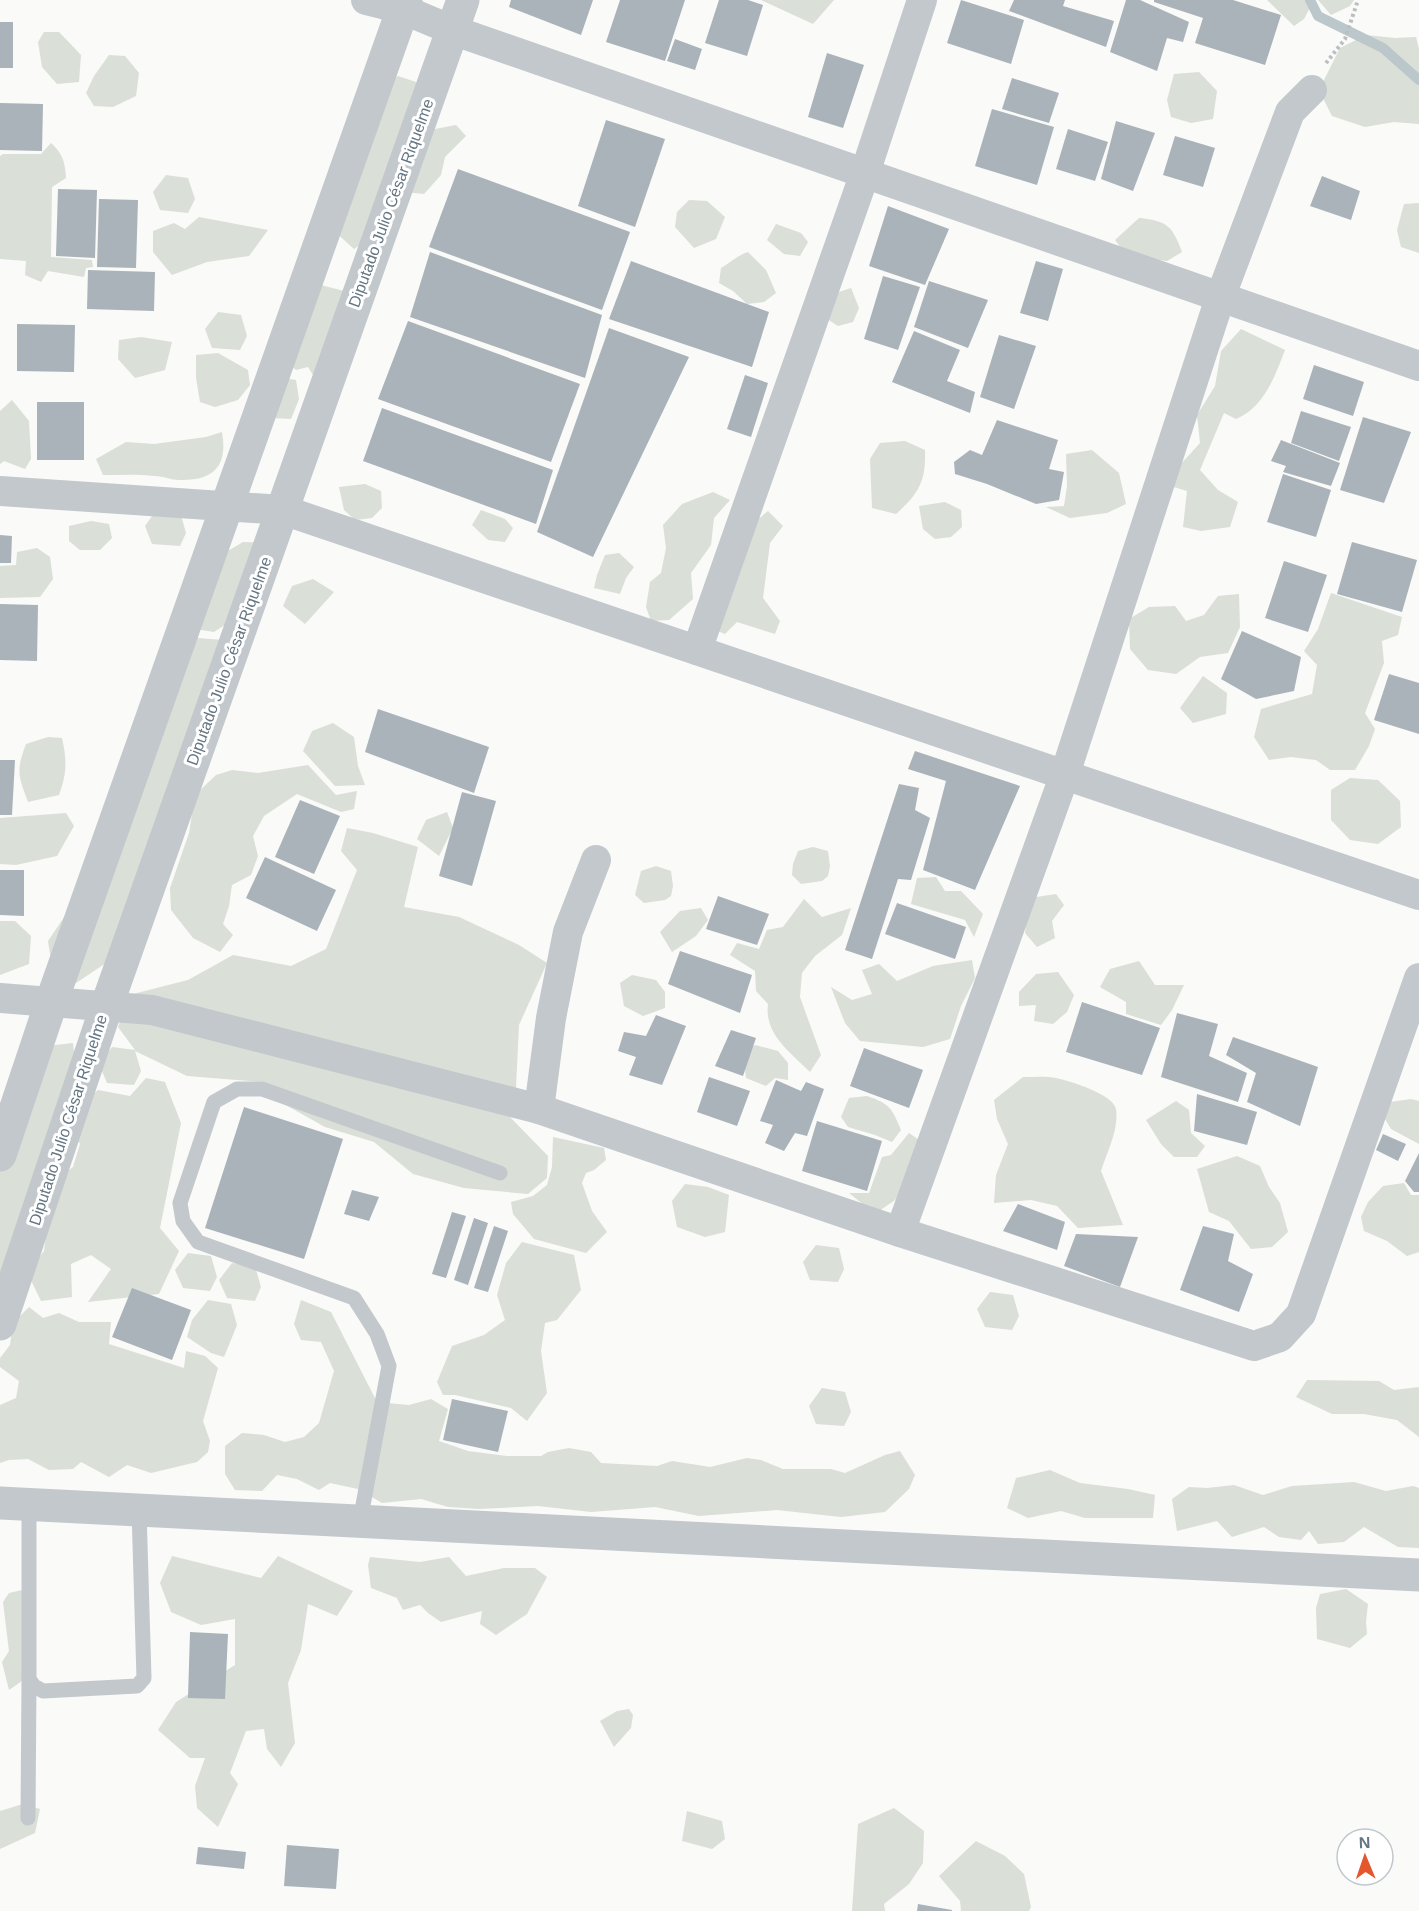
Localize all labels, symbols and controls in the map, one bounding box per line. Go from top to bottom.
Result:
street label: Diputado Julio César Riquelme [345,96,437,310]
street label: Diputado Julio César Riquelme [183,554,275,768]
street label: Diputado Julio César Riquelme [26,1012,110,1228]
north arrow [1335,1827,1395,1887]
text: N [1358,1834,1371,1851]

